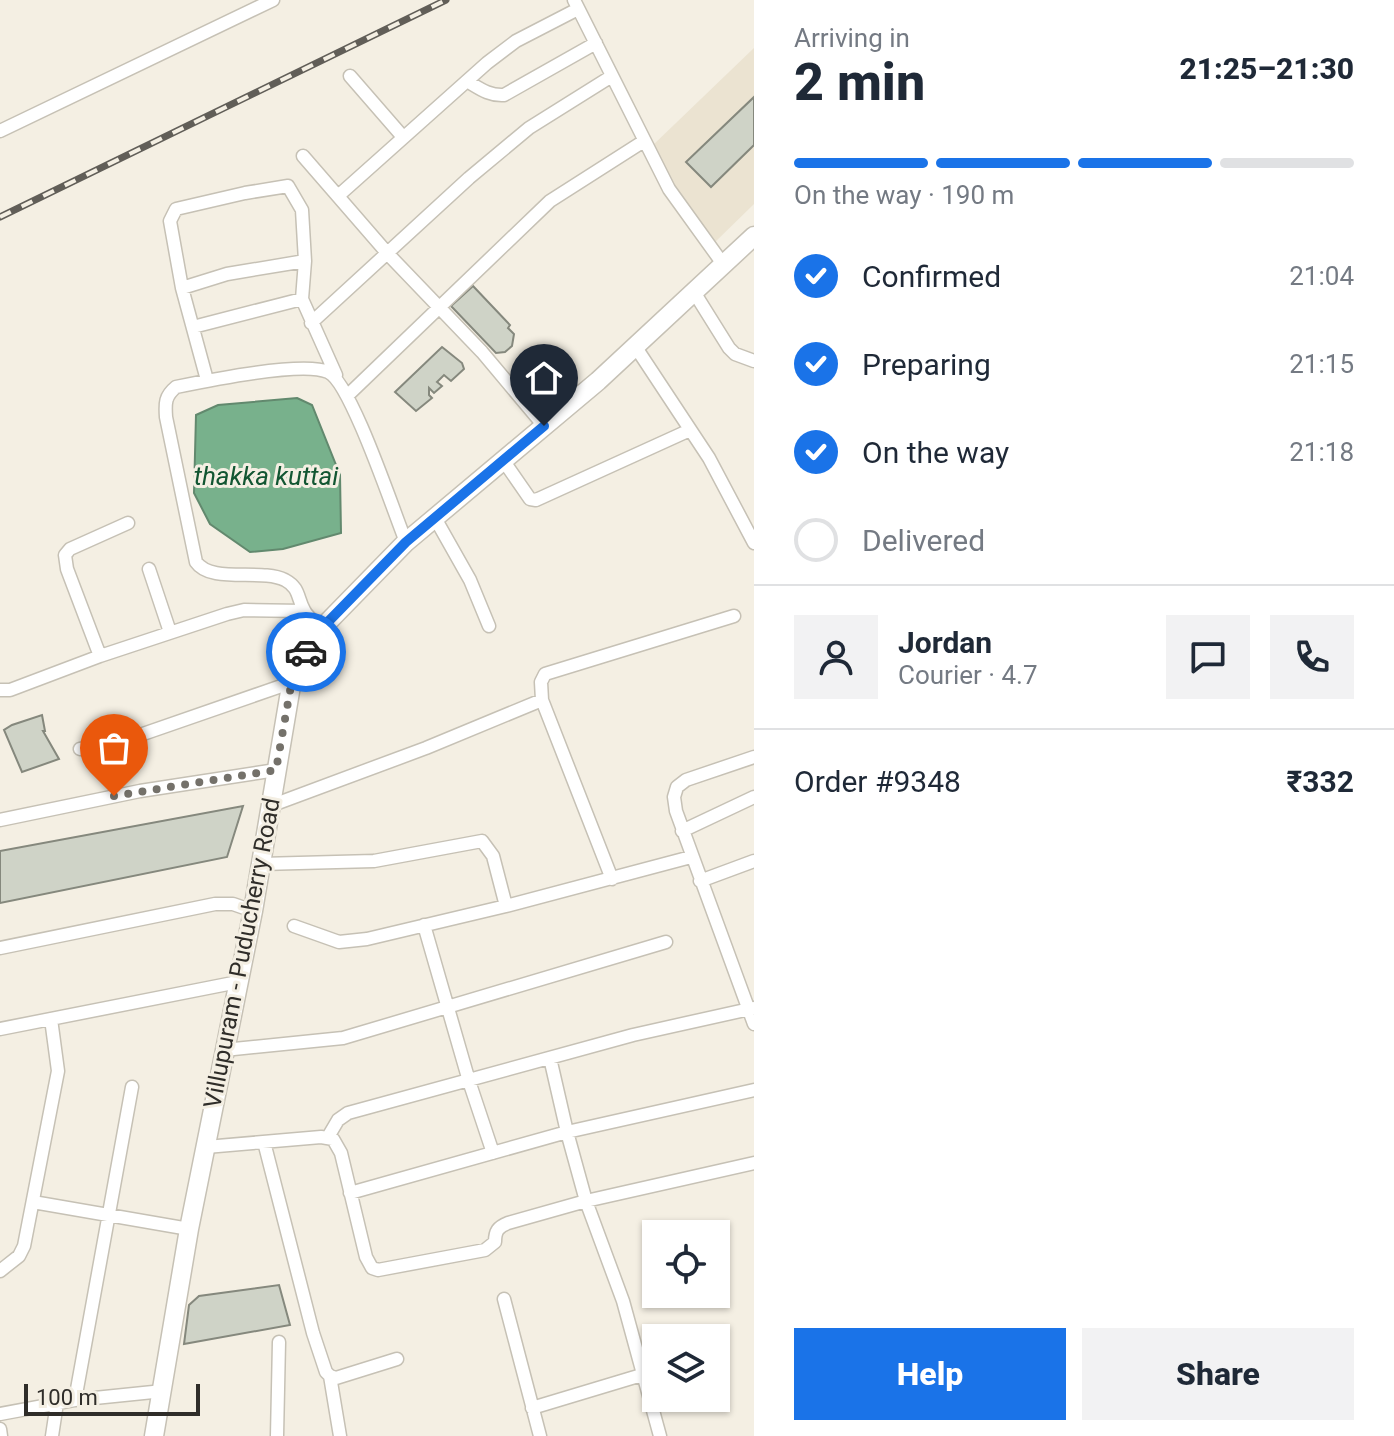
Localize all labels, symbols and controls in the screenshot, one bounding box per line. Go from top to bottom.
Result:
text: Arriving in [794,23,910,53]
text: 21:25–21:30 [1179,51,1354,86]
text: 2 min [794,52,925,113]
text: On the way · 190 m [794,180,1014,210]
icon: check [794,254,838,298]
text: Confirmed [862,259,1001,294]
text: 21:04 [1289,261,1354,291]
icon: check [794,342,838,386]
pin [510,344,578,426]
text: Preparing [862,347,991,382]
text: 21:15 [1289,349,1354,379]
icon: home [522,356,566,400]
icon: check [794,430,838,474]
text: On the way [862,435,1009,470]
text: 21:18 [1289,437,1354,467]
water label: thakka kuttai [194,461,339,491]
text: Delivered [862,523,985,558]
courier [266,612,346,692]
button: person [794,615,878,699]
button: chat [1166,615,1250,699]
button: phone [1270,615,1354,699]
text: Jordan [898,625,992,660]
icon: car [284,630,328,674]
text: Courier · 4.7 [898,660,1038,690]
pin [80,714,148,796]
icon: bag [92,726,136,770]
text: Order #9348 [794,764,961,799]
text: ₹332 [1287,764,1354,799]
street label: Villupuram - Puducherry Road [198,795,286,1111]
map controls [642,1220,730,1412]
button: locate [642,1220,730,1308]
button: layers [642,1324,730,1412]
button: Help [794,1328,1066,1420]
button: Share [1082,1328,1354,1420]
scale bar [24,1380,200,1416]
text: 100 m [36,1385,98,1410]

